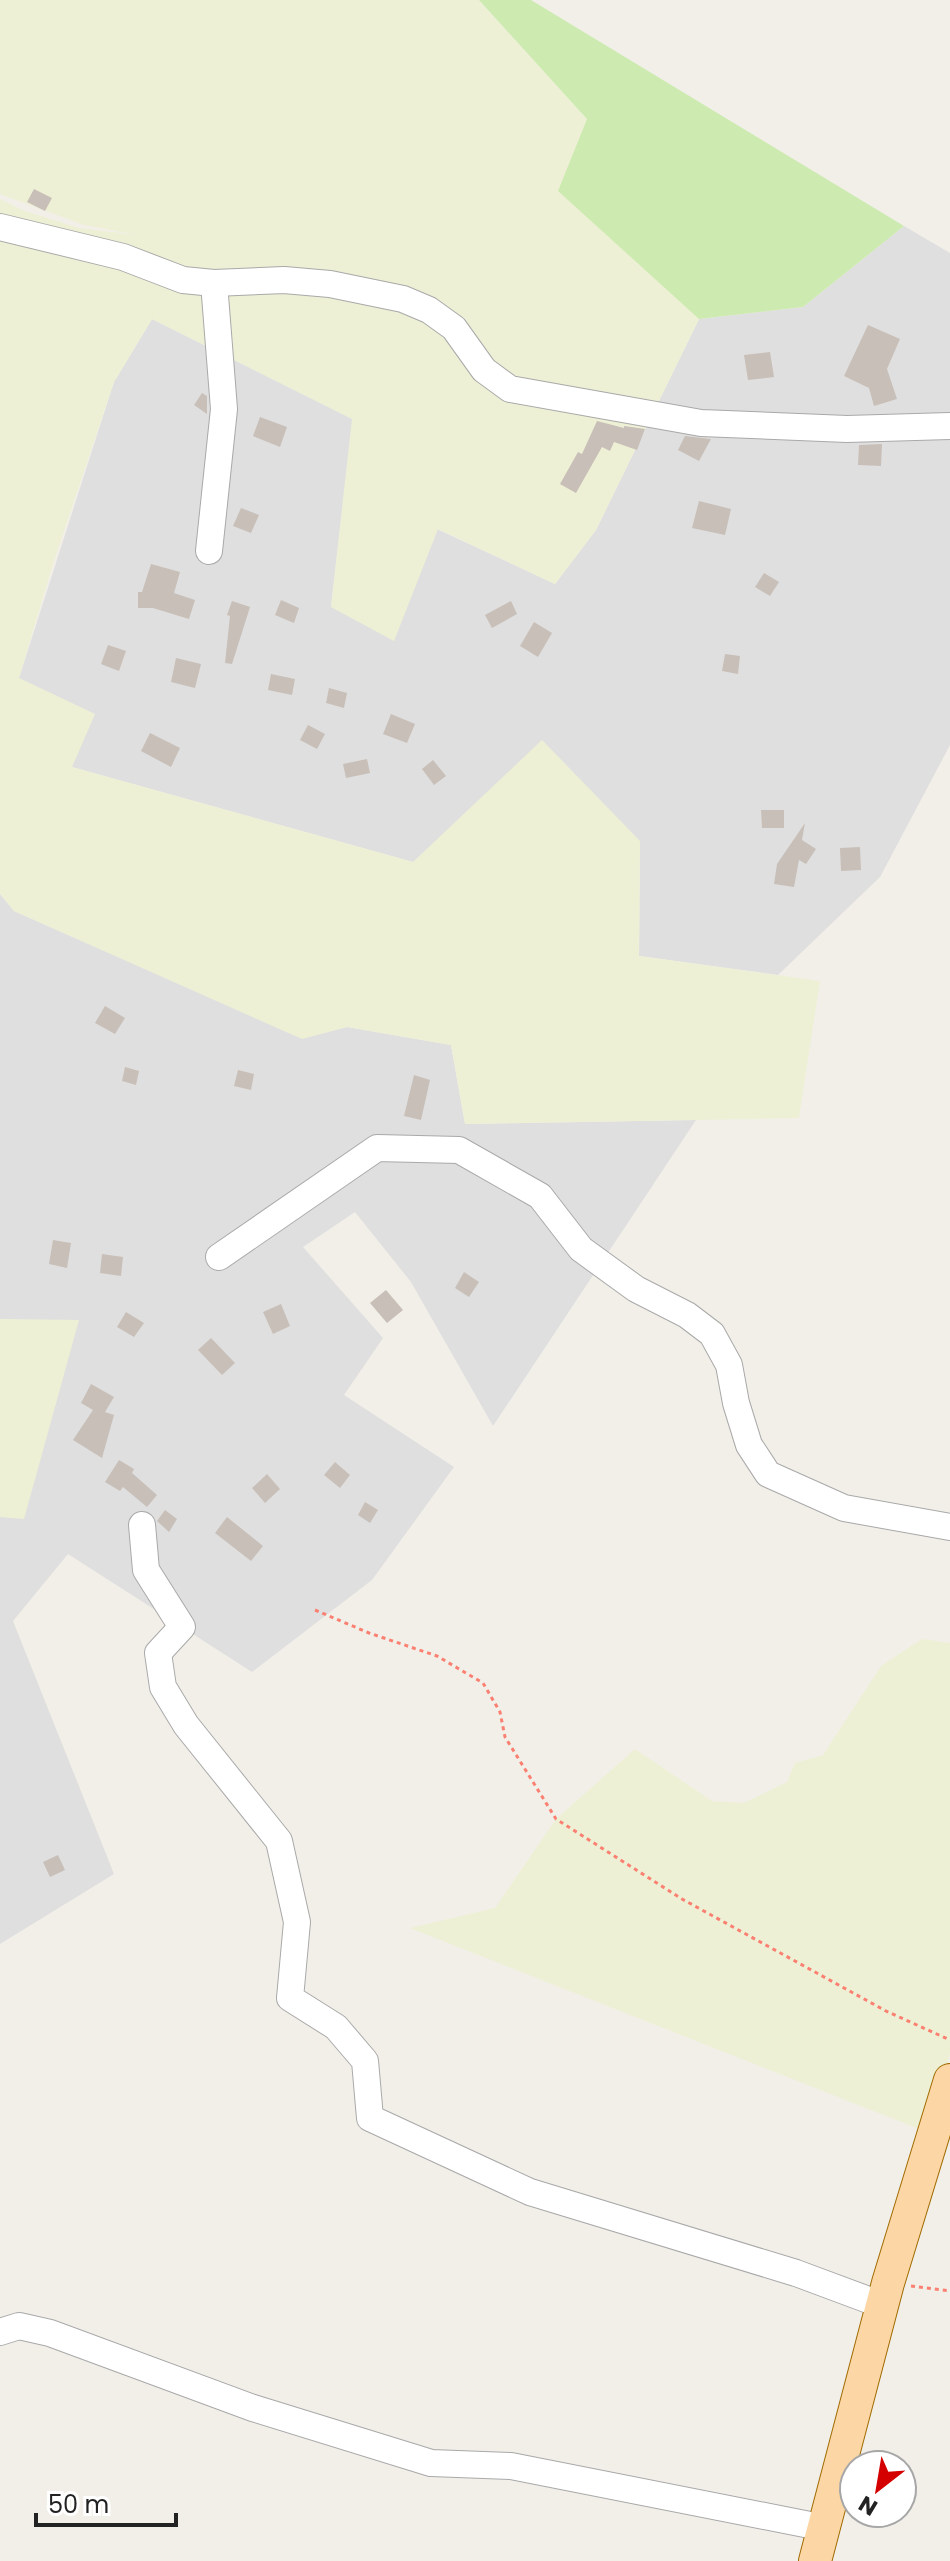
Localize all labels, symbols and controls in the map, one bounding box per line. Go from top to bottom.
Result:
north arrow [838,2449,918,2529]
scale bar [36,2477,176,2527]
text: 50 m [48,2488,109,2521]
text: N [853,2488,883,2523]

